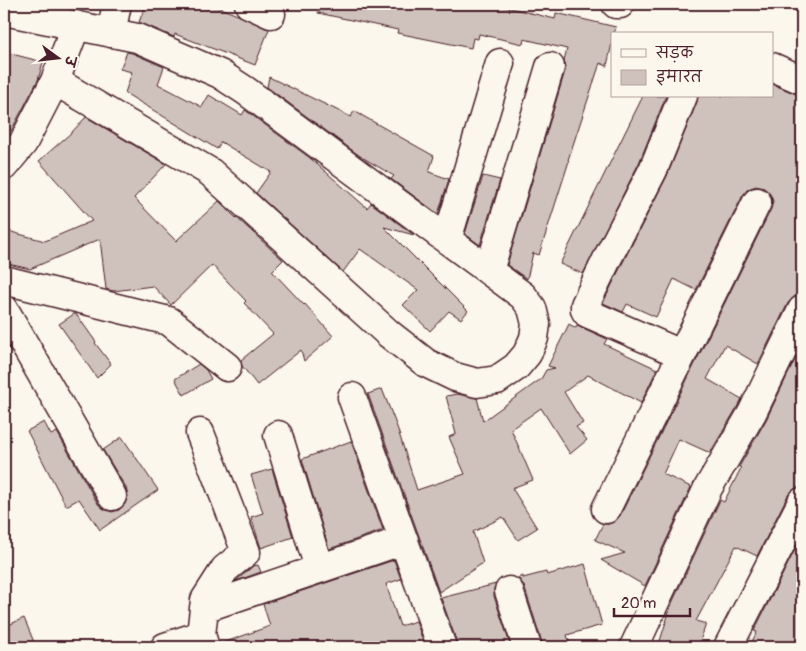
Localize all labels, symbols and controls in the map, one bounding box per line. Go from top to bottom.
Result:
north arrow [32,32,82,82]
legend [611,32,774,98]
text: सड़क [655,44,694,63]
text: उ [60,53,80,70]
text: इमारत [656,68,703,87]
scale bar [614,586,690,618]
text: 20 m [621,594,656,613]

